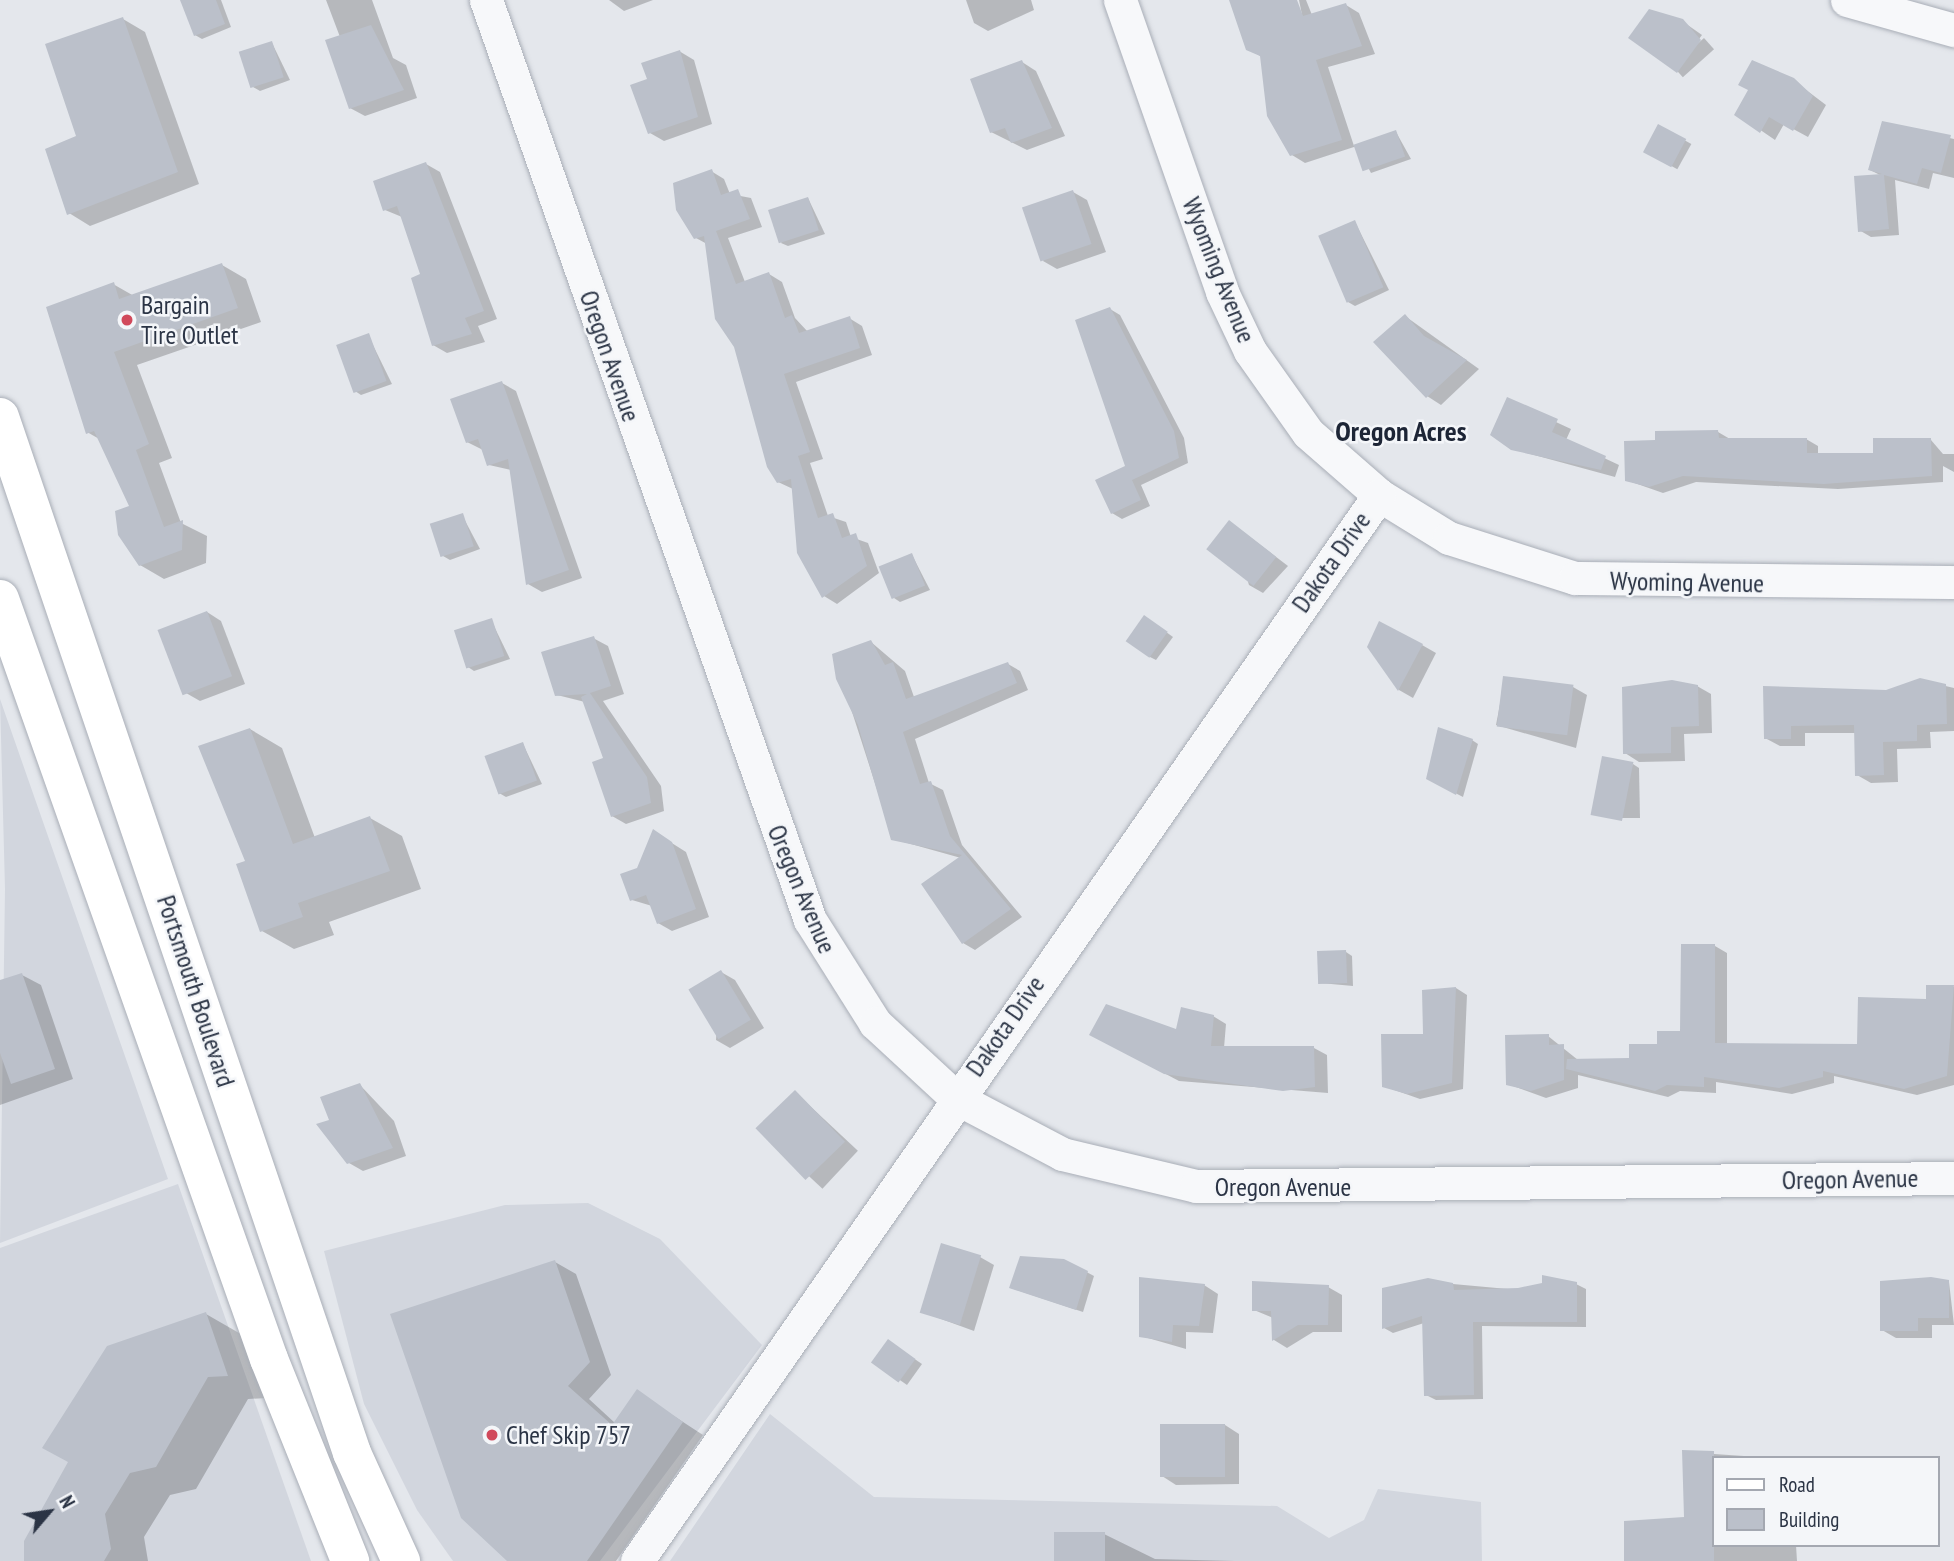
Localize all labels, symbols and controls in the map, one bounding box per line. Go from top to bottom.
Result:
street label: Wyoming Avenue [1176,192,1262,348]
street label: Oregon Avenue [573,286,647,426]
place label: Bargain Tire Outlet [141,289,238,350]
marker: Bargain Tire Outlet [119,312,135,328]
district label: Oregon Acres [1335,414,1467,448]
street label: Dakota Drive [1285,506,1377,618]
street label: Wyoming Avenue [1609,565,1765,599]
street label: Oregon Avenue [761,820,843,958]
street label: Portsmouth Boulevard [150,891,242,1091]
street label: Dakota Drive [959,970,1051,1082]
street label: Oregon Avenue [1781,1162,1919,1196]
street label: Oregon Avenue [1214,1171,1352,1203]
place label: Chef Skip 757 [506,1419,631,1451]
marker: Chef Skip 757 [484,1427,500,1443]
legend [1713,1456,1940,1547]
text: Road [1779,1471,1815,1498]
north arrow [14,1477,84,1547]
text: N [54,1492,80,1512]
text: Building [1779,1506,1839,1533]

